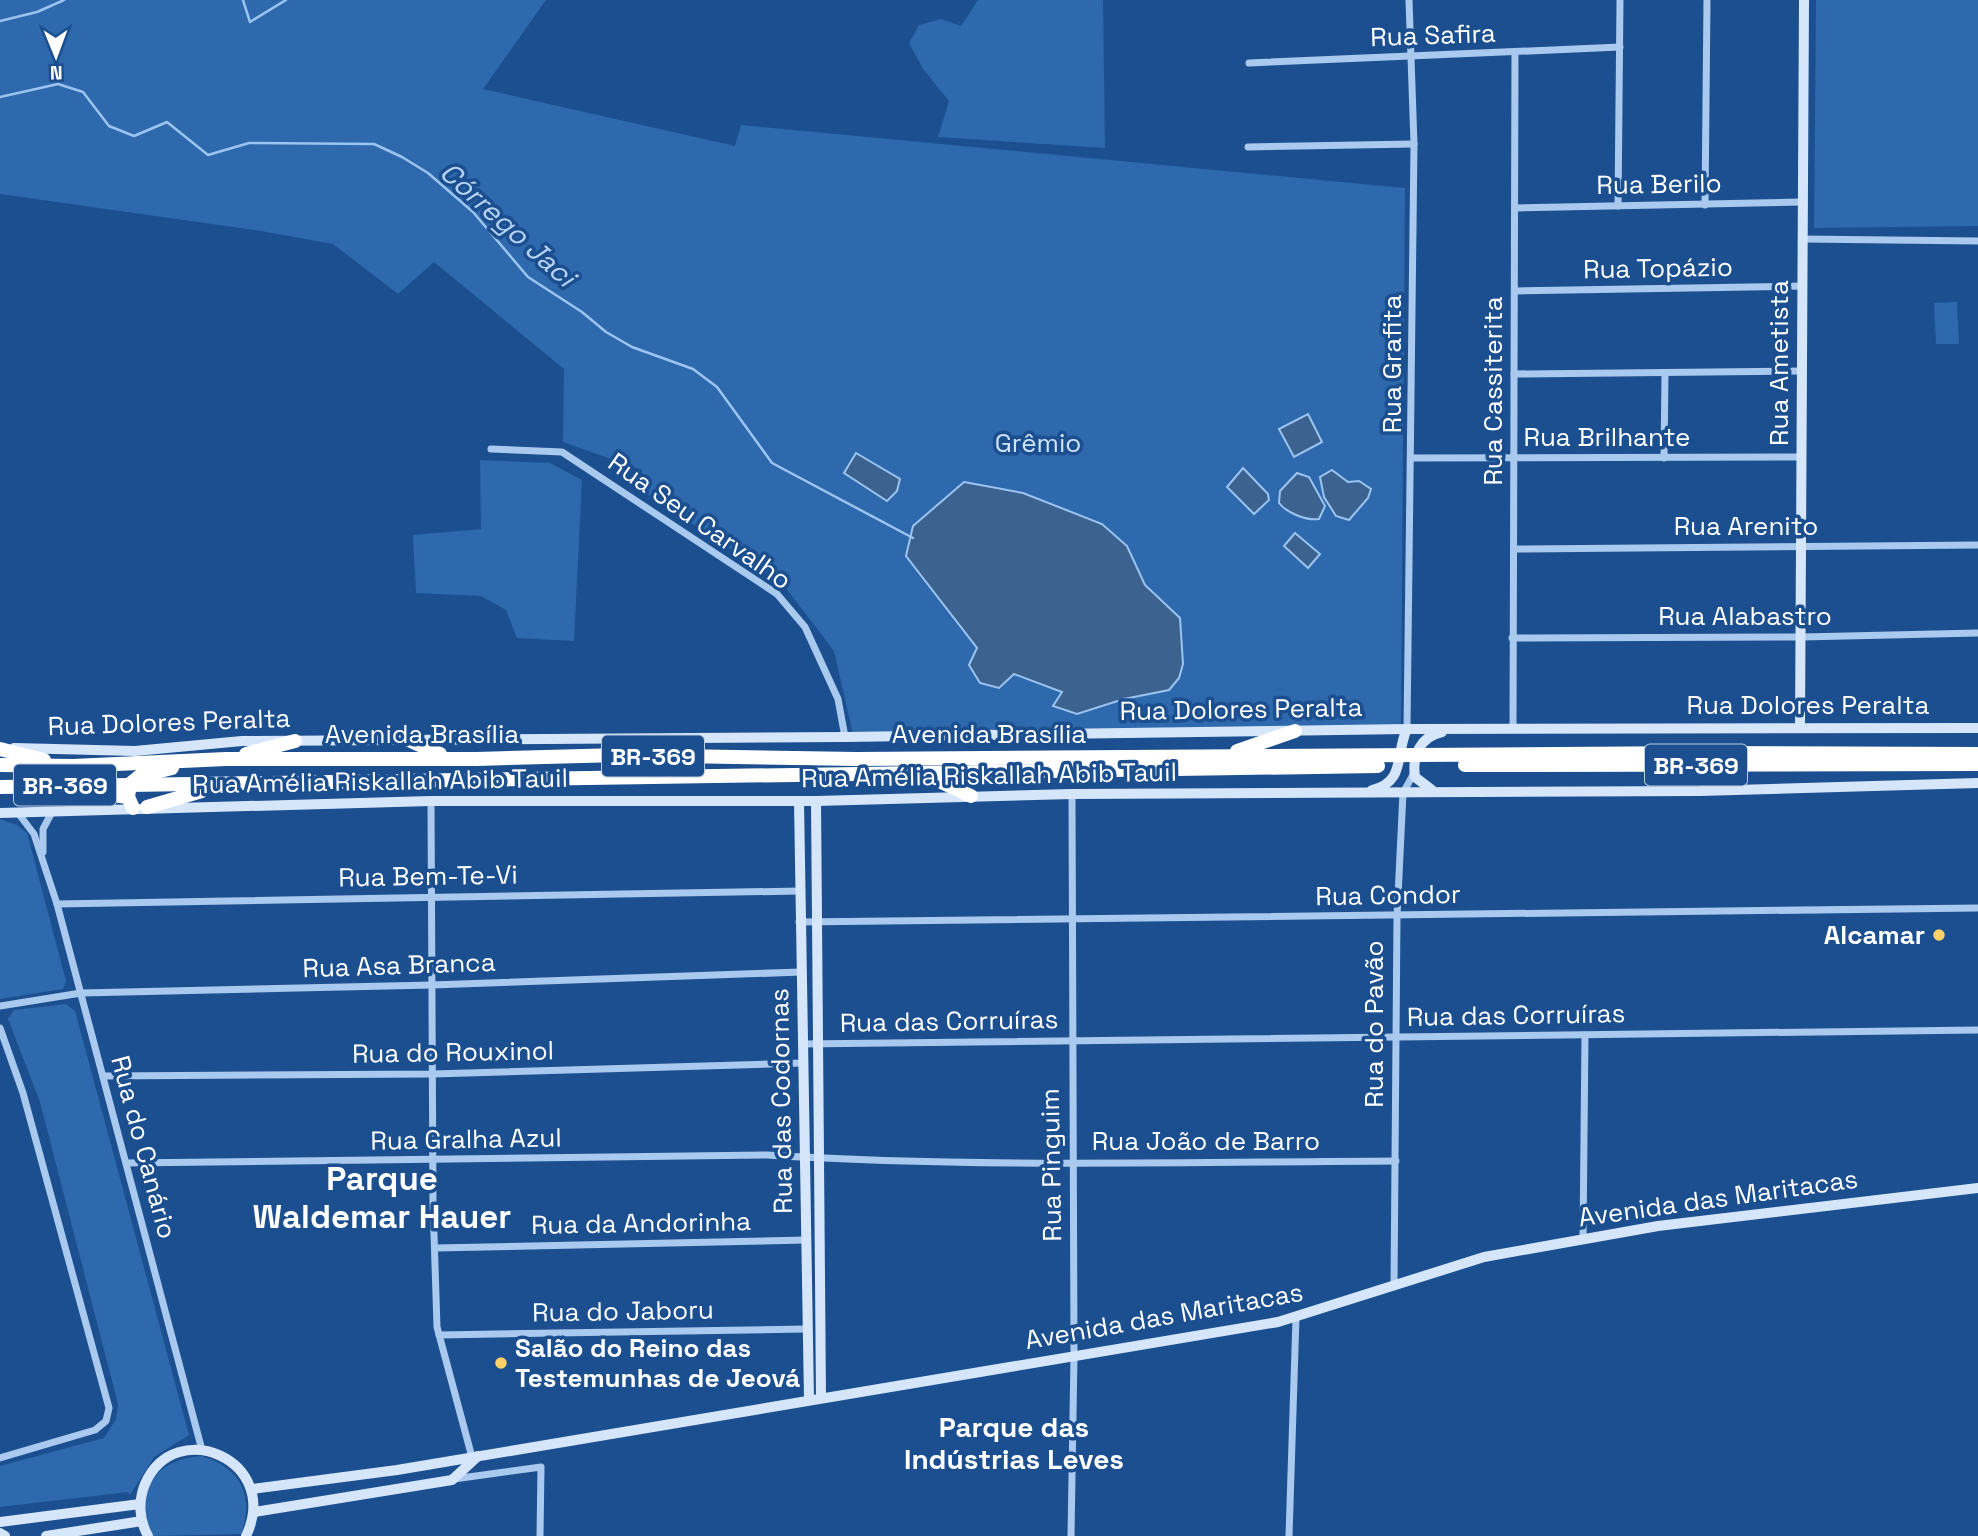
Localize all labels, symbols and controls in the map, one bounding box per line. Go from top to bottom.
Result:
street label: Rua Safira [1370,16,1496,54]
north arrow [21,21,91,91]
text: N [50,60,63,85]
water label: Córrego Jaci [433,154,586,296]
street label: Rua Berilo [1596,166,1722,202]
street label: Rua Topázio [1583,250,1733,286]
street label: Rua Ametista [1762,280,1796,446]
street label: Rua Grafita [1375,295,1409,433]
street label: Rua Cassiterita [1476,296,1510,486]
street label: Rua Brilhante [1523,420,1691,454]
park label: Grêmio [995,426,1081,460]
street label: Rua Seu Carvalho [602,445,798,597]
street label: Rua Arenito [1674,509,1818,543]
street label: Rua Alabastro [1658,599,1832,633]
street label: Rua Dolores Peralta [1687,688,1930,722]
street label: Rua Dolores Peralta [1119,690,1363,728]
street label: Rua Dolores Peralta [47,701,291,743]
street label: Avenida Brasília [325,717,519,751]
street label: Avenida Brasília [892,717,1086,751]
road number: BR-369 [602,736,704,776]
road number: BR-369 [1645,744,1747,786]
street label: Rua Amélia Riskallah Abib Tauil [801,755,1177,795]
street label: Rua Amélia Riskallah Abib Tauil [192,761,568,801]
road number: BR-369 [14,764,116,806]
street label: Rua Bem-Te-Vi [338,857,518,895]
street label: Rua Condor [1315,877,1461,913]
place label: Alcamar [1824,918,1925,952]
marker: Alcamar [1931,927,1947,943]
street label: Rua do Pavão [1357,940,1391,1108]
street label: Rua Asa Branca [302,945,496,985]
street label: Rua das Codornas [762,988,800,1214]
street label: Rua das Corruíras [1406,996,1626,1034]
street label: Rua das Corruíras [839,1002,1059,1040]
street label: Rua do Rouxinol [352,1033,554,1071]
street label: Rua do Canário [103,1052,185,1242]
street label: Rua Pinguim [1033,1088,1069,1242]
street label: Rua Gralha Azul [370,1120,562,1158]
street label: Rua João de Barro [1092,1124,1320,1158]
district label: Parque Waldemar Hauer [253,1158,511,1238]
street label: Avenida das Maritacas [1576,1162,1860,1234]
street label: Rua da Andorinha [531,1204,751,1242]
street label: Avenida das Maritacas [1022,1275,1306,1357]
street label: Rua do Jaboru [532,1292,714,1330]
place label: Salão do Reino das Testemunhas de Jeová [515,1331,800,1395]
marker: Salão do Reino das Testemunhas de Jeová [493,1355,509,1371]
district label: Parque das Indústrias Leves [904,1409,1124,1477]

